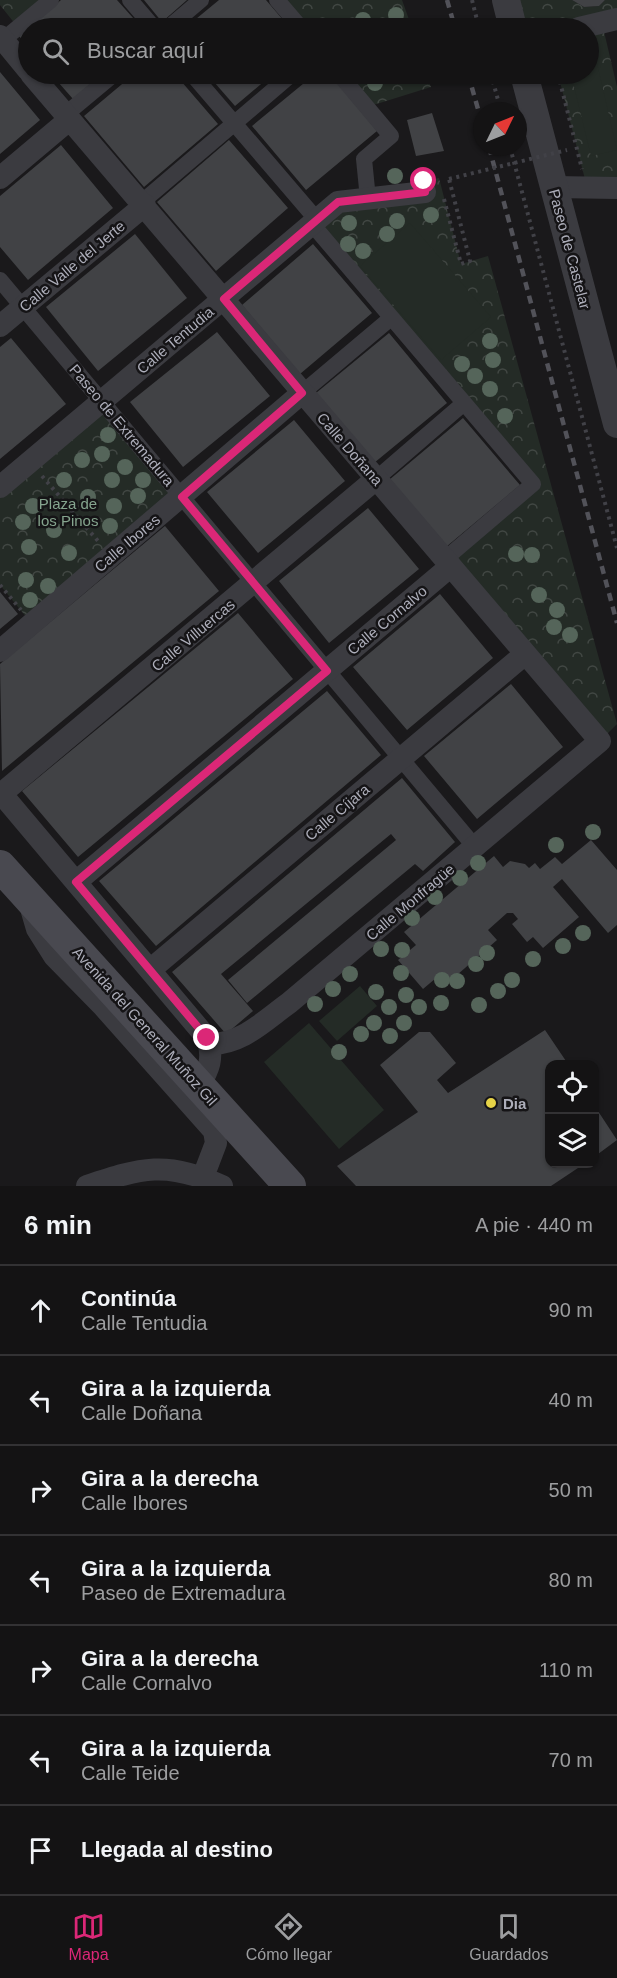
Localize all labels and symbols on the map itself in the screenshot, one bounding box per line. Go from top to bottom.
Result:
north arrow [473,102,527,156]
route start [410,167,436,193]
street label: Paseo de Castelar [546,187,594,311]
street label: Calle Valle del Jerte [16,217,128,315]
street label: Calle Tentudia [133,303,217,377]
street label: Paseo de Extremadura [66,361,178,490]
street label: Calle Doñana [314,409,387,489]
park label: Plaza de los Pinos [38,495,98,529]
street label: Calle Ibores [91,511,163,575]
street label: Calle Cornalvo [344,582,430,658]
street label: Calle Villuercas [148,595,238,675]
street label: Calle Cíjara [302,780,373,844]
street label: Calle Monfragüe [362,860,458,944]
street label: Avenida del General Muñoz Gil [69,943,221,1109]
route end [193,1024,219,1050]
place label: Dia [503,1095,527,1112]
marker: Dia [484,1096,498,1110]

